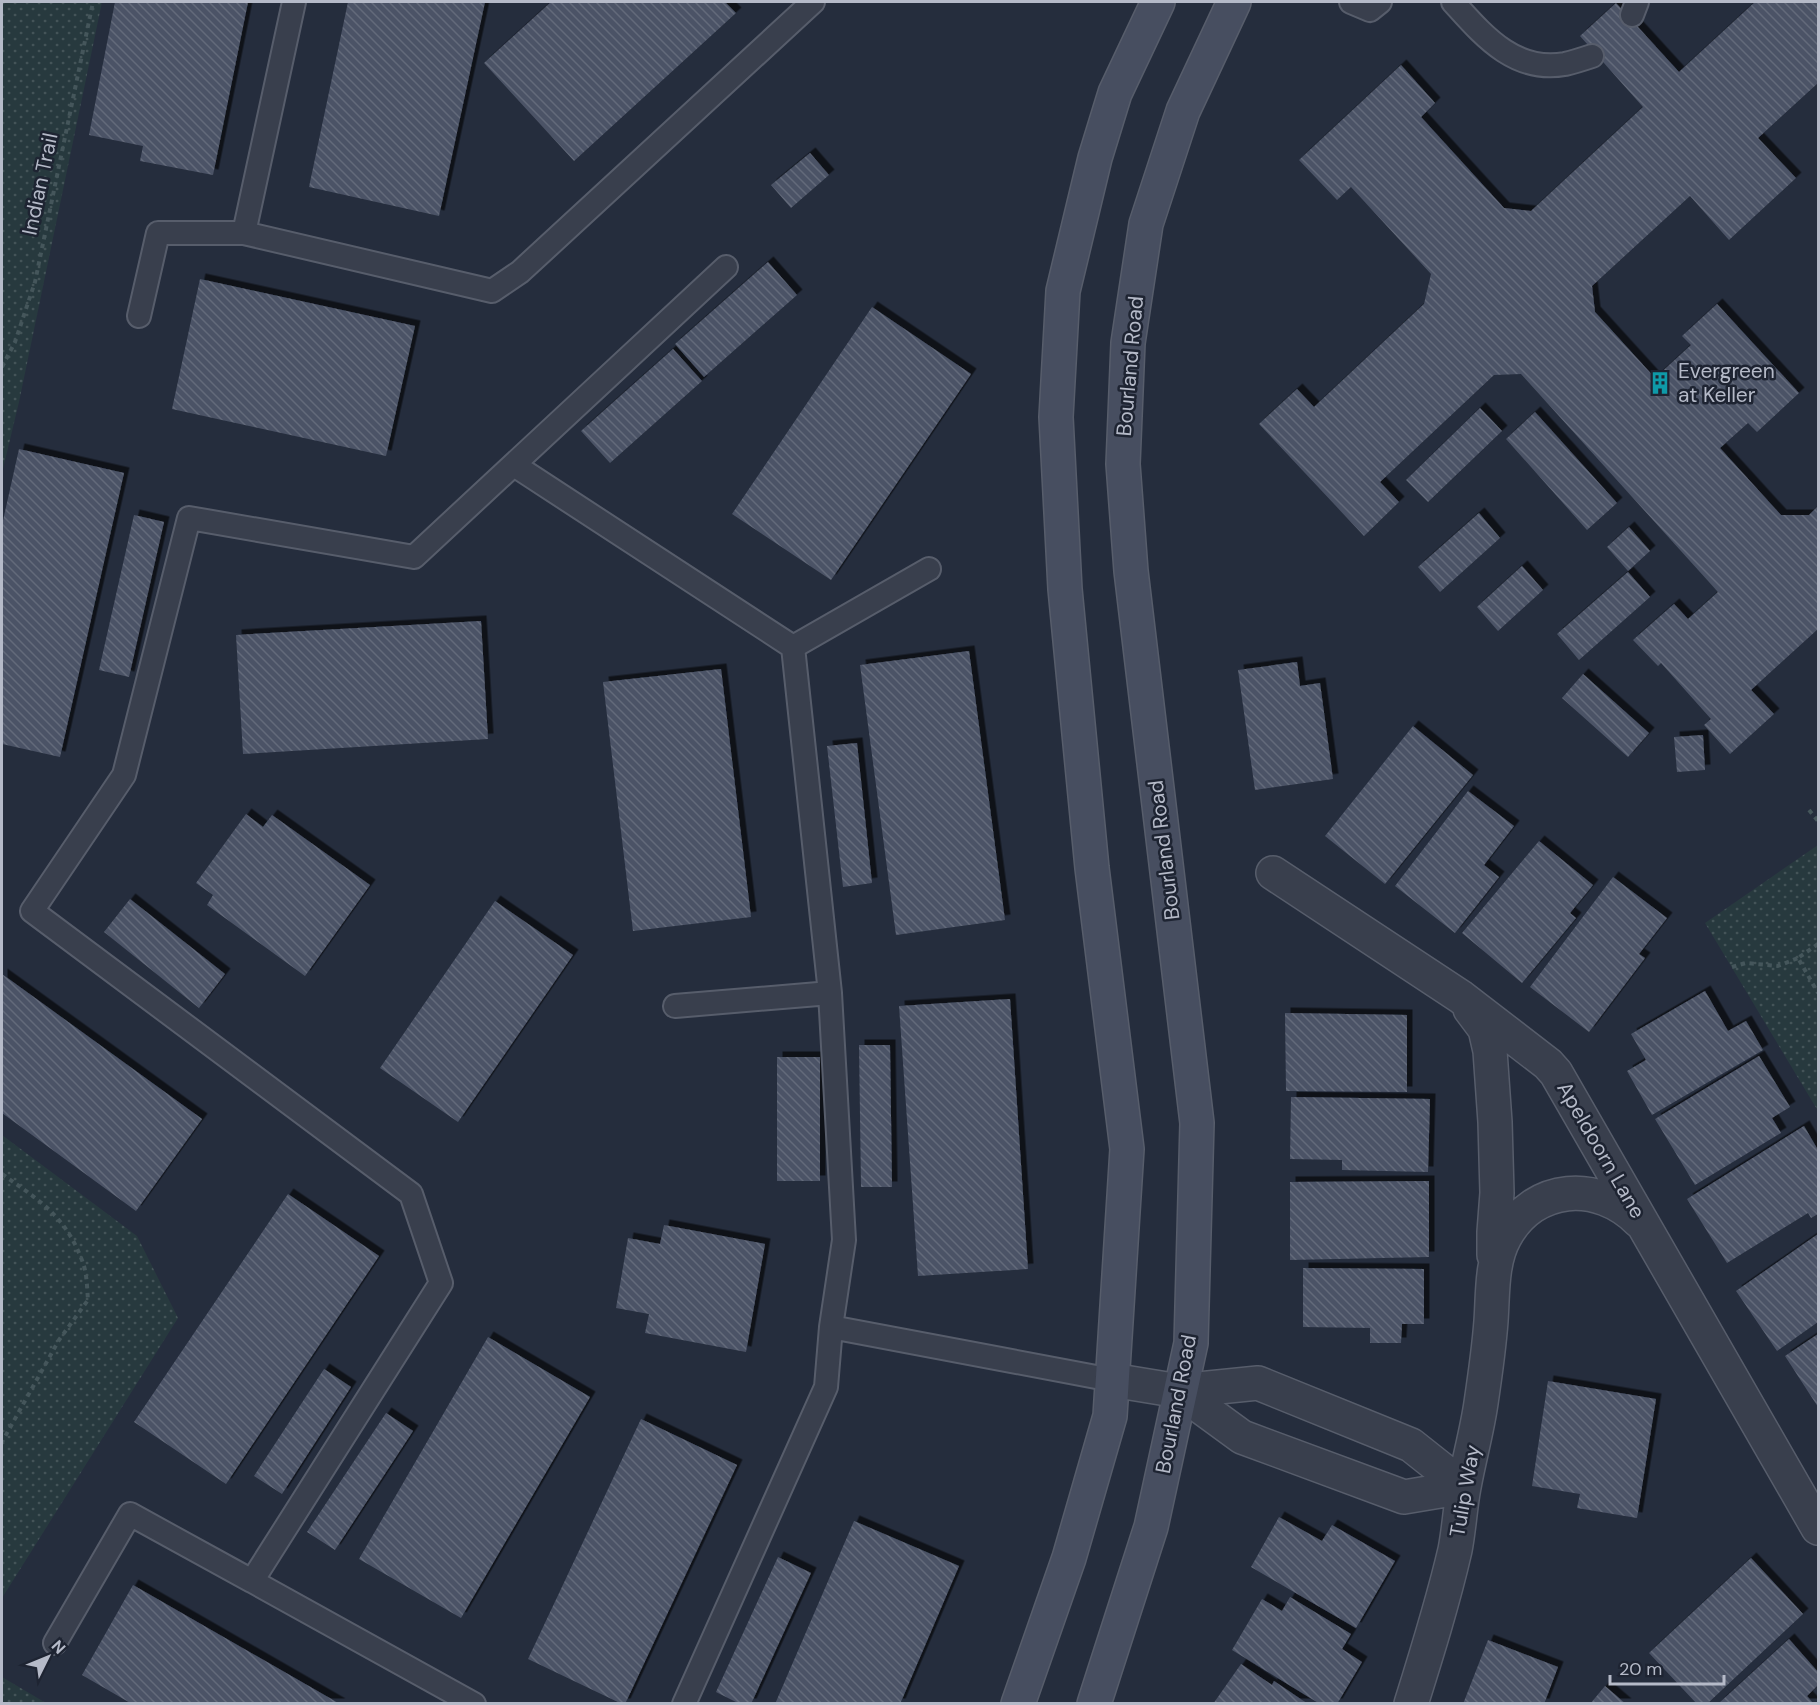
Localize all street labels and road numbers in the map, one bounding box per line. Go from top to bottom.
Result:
street label: Indian Trail [16,130,64,238]
street label: Bourland Road [1110,295,1150,437]
street label: Bourland Road [1142,778,1186,922]
street label: Apeldoorn Lane [1550,1076,1652,1224]
street label: Bourland Road [1149,1332,1203,1476]
street label: Tulip Way [1443,1442,1487,1539]

